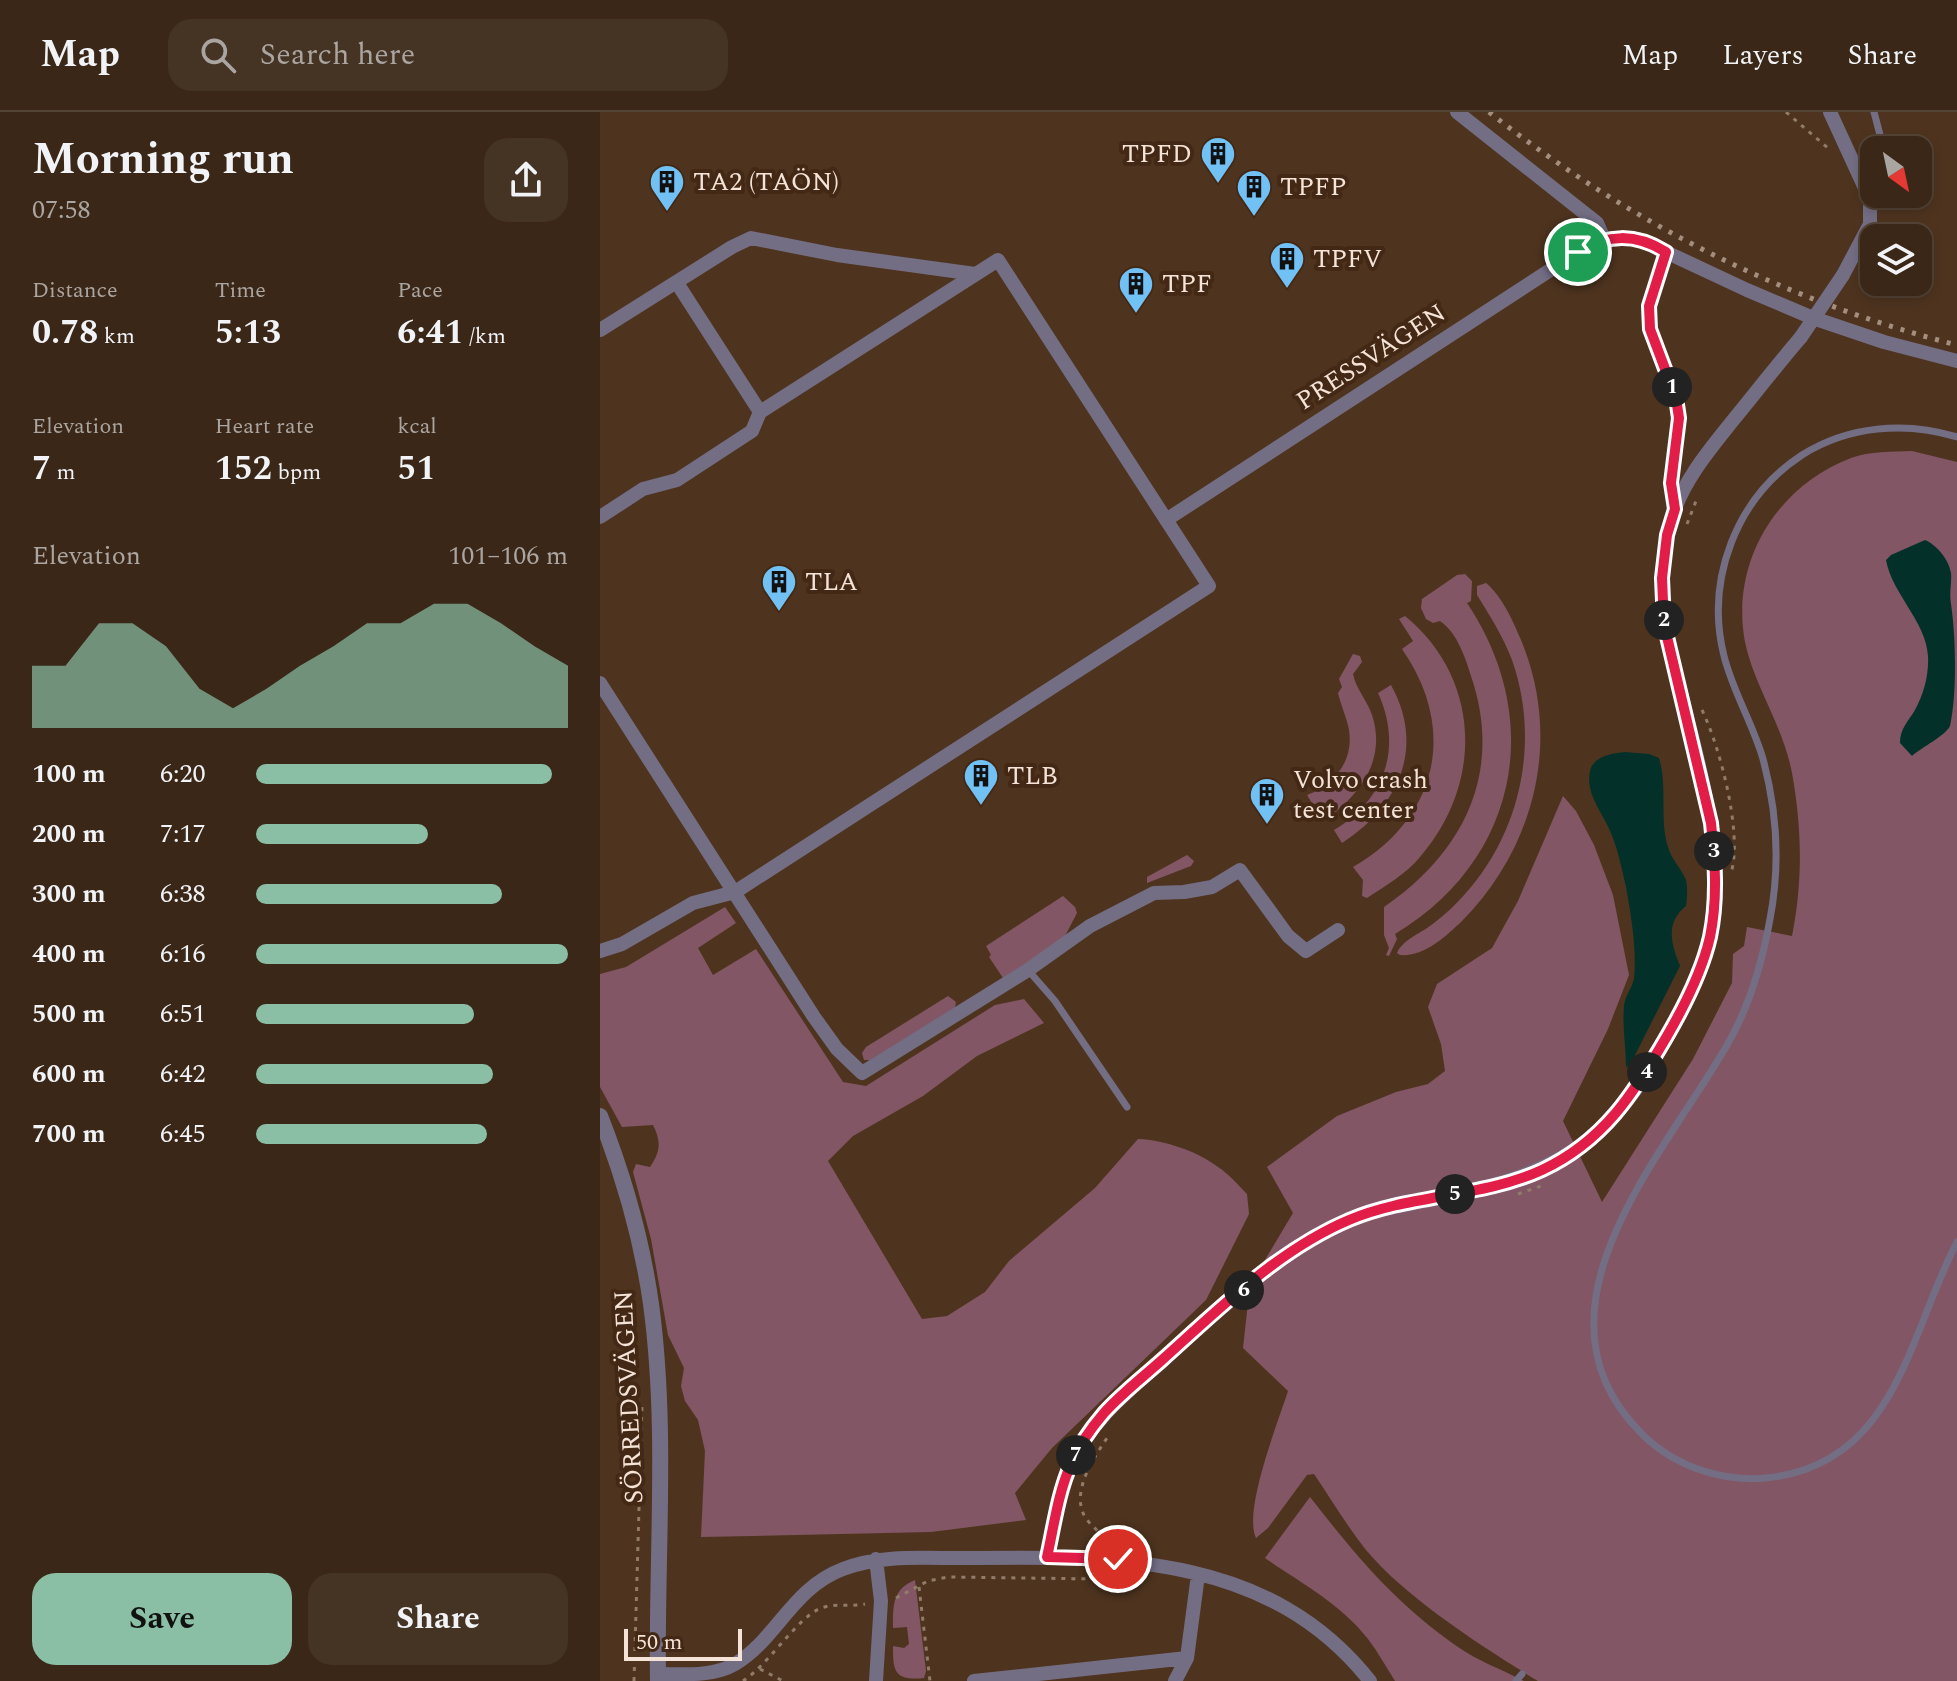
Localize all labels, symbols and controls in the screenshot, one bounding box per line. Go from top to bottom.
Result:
search box [168,19,728,91]
text: Map [40,26,120,84]
text: Search here [260,32,415,78]
icon: search [196,33,240,77]
text: Map [1622,34,1678,77]
text: Layers [1722,34,1804,77]
text: Share [1848,34,1917,77]
text: Morning run [32,126,294,193]
place label: TPFD [1122,134,1192,174]
building icon: TPFD [1199,135,1237,185]
north arrow [1860,136,1932,208]
map controls [1860,136,1932,296]
button: share [484,138,568,222]
place label: TA2 (TAÖN) [693,162,839,202]
building icon: TA2 (TAÖN) [648,163,686,213]
place label: TPFP [1280,167,1347,207]
building icon: TPFP [1235,168,1273,218]
text: 07:58 [32,190,91,230]
pin [1544,218,1612,286]
button: layers [1860,224,1932,296]
icon: arrive [1556,230,1600,274]
place label: TPFV [1313,239,1382,279]
building icon: TPFV [1268,240,1306,290]
place label: TPF [1162,264,1212,304]
building icon: TPF [1117,265,1155,315]
text: Distance [32,274,118,307]
text: Time [215,274,266,307]
text: Pace [397,274,443,307]
street label: PRESSVÄGEN [1288,293,1454,421]
text: 0.78 [32,307,98,359]
text: 5:13 [215,307,281,359]
text: 6:41 [397,307,464,359]
text: km [98,320,135,353]
text: /km [464,320,506,353]
pin: 1 [1652,367,1692,407]
text: 1 [1666,370,1678,403]
text: Elevation [32,410,124,443]
text: Heart rate [215,410,314,443]
text: kcal [397,410,437,443]
text: 7 [32,443,51,495]
text: 152 [215,443,272,495]
text: 51 [397,443,435,495]
text: m [51,456,76,489]
text: bpm [272,456,321,489]
text: Elevation [32,536,141,576]
text: 101–106 m [448,536,568,576]
place label: TLA [805,562,858,602]
building icon: TLA [760,563,798,613]
pin: 2 [1644,600,1684,640]
text: 2 [1658,603,1670,636]
text: 100 m [32,754,106,794]
text: 6:20 [160,754,206,794]
place label: TLB [1007,756,1058,796]
building icon: TLB [962,757,1000,807]
place label: Volvo crash test center [1293,760,1428,830]
building icon: Volvo crash test center [1248,776,1286,826]
text: 200 m [32,814,106,854]
text: 7:17 [160,814,206,854]
pin: 3 [1694,831,1734,871]
text: 3 [1708,834,1720,867]
text: 300 m [32,874,106,914]
text: 6:38 [160,874,206,914]
text: 400 m [32,934,106,974]
text: 6:16 [160,934,206,974]
text: 500 m [32,994,106,1034]
text: 6:51 [160,994,206,1034]
pin: 4 [1627,1052,1667,1092]
text: 600 m [32,1054,106,1094]
text: 6:42 [160,1054,206,1094]
text: 4 [1641,1055,1653,1088]
text: 700 m [32,1114,106,1154]
text: 6:45 [160,1114,206,1154]
pin: 5 [1435,1174,1475,1214]
text: 5 [1449,1177,1461,1210]
pin: 6 [1224,1270,1264,1310]
text: 6 [1238,1273,1250,1306]
street label: SÖRREDSVÄGEN [603,1289,655,1505]
pin: 7 [1056,1435,1096,1475]
text: 7 [1070,1438,1082,1471]
pin [1084,1525,1152,1593]
icon: check [1096,1537,1140,1581]
button: Save [32,1573,292,1665]
button: Share [308,1573,568,1665]
scale bar [624,1625,742,1661]
text: 50 m [636,1626,682,1659]

